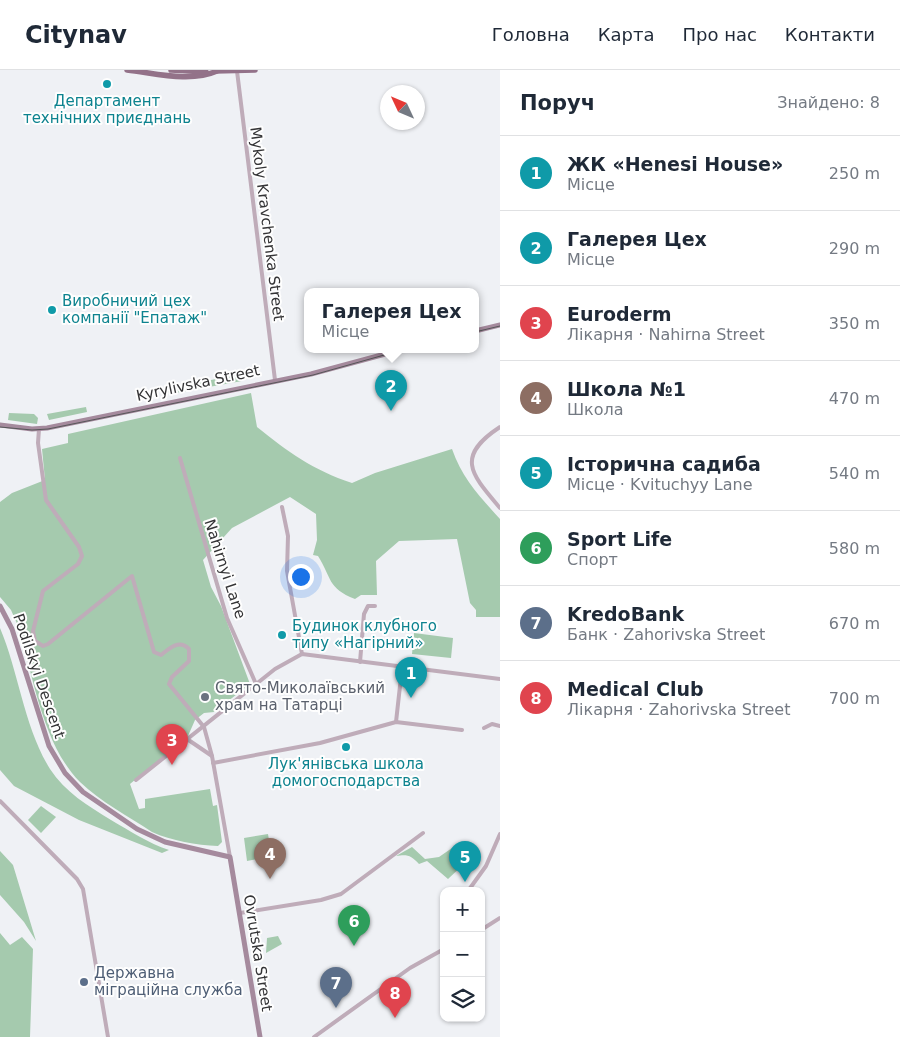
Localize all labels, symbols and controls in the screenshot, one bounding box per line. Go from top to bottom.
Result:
text: Citynav [25,21,127,49]
text: Головна [492,24,570,45]
text: Карта [598,24,654,45]
text: Про нас [682,24,757,45]
text: Контакти [785,24,875,45]
marker: Департамент технічних приєднань [101,78,113,90]
north arrow [380,85,425,130]
text: Поруч [520,91,595,115]
place label: Департамент технічних приєднань [23,92,191,127]
text: Знайдено: 8 [777,93,880,112]
street label: Mykoly Kravchenka Street [246,126,288,322]
text: ЖК «Henesi House» [567,153,783,175]
text: 1 [530,164,542,183]
text: 250 m [829,164,880,183]
text: Місце [567,175,615,194]
text: Галерея Цех [567,228,707,250]
text: 2 [530,239,542,258]
text: 290 m [829,239,880,258]
text: Місце [567,250,615,269]
popup [304,288,479,353]
place label: Виробничий цех компанії "Епатаж" [62,292,207,327]
text: Галерея Цех [322,300,461,322]
text: Euroderm [567,303,672,325]
marker: Виробничий цех компанії "Епатаж" [46,304,58,316]
text: 3 [530,314,542,333]
text: 350 m [829,314,880,333]
text: Місце [322,322,369,341]
text: Лікарня · Nahirna Street [567,325,765,344]
street label: Kyrylivska Street [135,361,261,405]
pin: 2 [375,370,407,411]
text: Школа №1 [567,378,686,400]
text: 4 [530,389,542,408]
text: 470 m [829,389,880,408]
text: Школа [567,400,624,419]
text: Історична садиба [567,453,761,475]
text: 5 [530,464,542,483]
text: 540 m [829,464,880,483]
text: Місце · Kvituchyy Lane [567,475,753,494]
street label: Nahirnyi Lane [200,517,250,621]
text: Sport Life [567,528,672,550]
text: 6 [530,539,542,558]
text: 580 m [829,539,880,558]
text: Спорт [567,550,618,569]
your location [288,564,314,590]
text: KredoBank [567,603,684,625]
street label: Podilskyi Descent [9,611,69,741]
text: 7 [530,614,542,633]
text: 670 m [829,614,880,633]
place label: Будинок клубного типу «Нагірний» [292,617,437,652]
text: Банк · Zahorivska Street [567,625,765,644]
marker: Будинок клубного типу «Нагірний» [276,629,288,641]
pin: 1 [395,657,427,698]
text: Medical Club [567,678,704,700]
place label: Свято-Миколаївський храм на Татарці [215,679,385,714]
text: 8 [530,689,542,708]
text: 700 m [829,689,880,708]
marker: Свято-Миколаївський храм на Татарці [199,691,211,703]
text: Лікарня · Zahorivska Street [567,700,790,719]
pin: 3 [156,724,188,765]
marker: Лук'янівська школа домогосподарства [340,741,352,753]
place label: Лук'янівська школа домогосподарства [268,755,424,790]
pin: 4 [254,838,286,879]
pin: 5 [449,841,481,882]
map controls [440,887,485,1022]
button: + [440,887,485,932]
street label: Ovrutska Street [240,893,276,1013]
pin: 6 [338,905,370,946]
button: − [440,932,485,977]
place label: Державна міграційна служба [94,964,243,999]
pin: 7 [320,967,352,1008]
marker: Державна міграційна служба [78,976,90,988]
pin: 8 [379,977,411,1018]
button: layers [440,977,485,1022]

